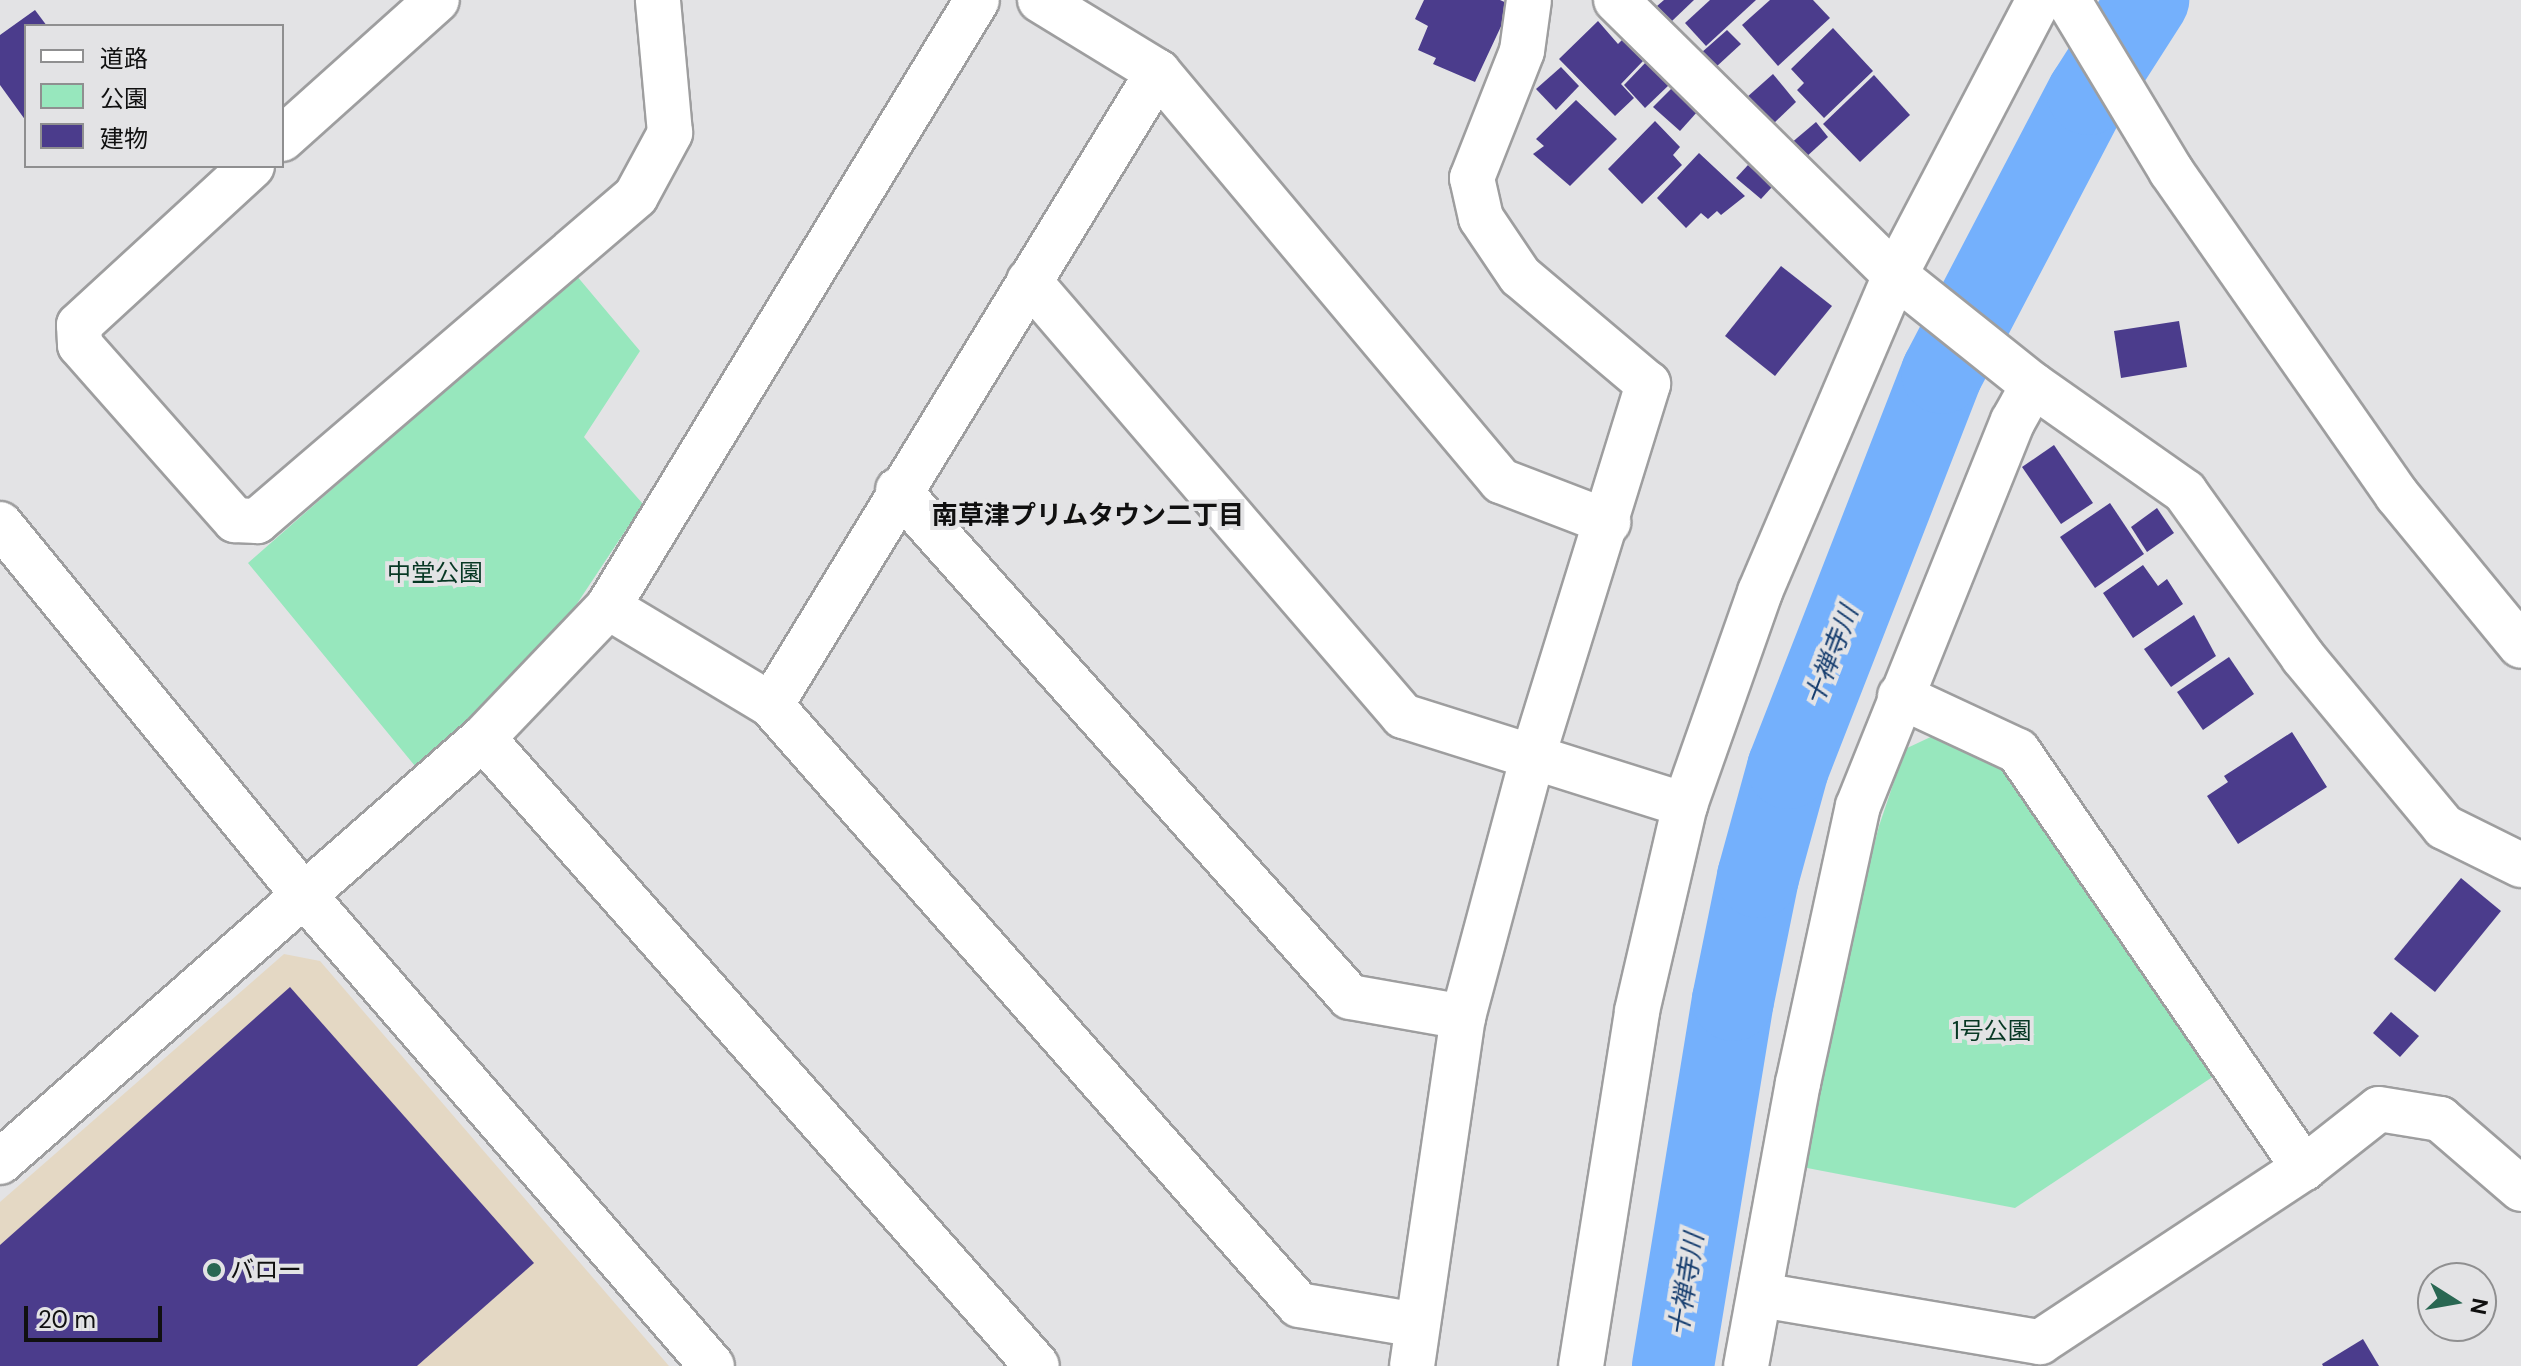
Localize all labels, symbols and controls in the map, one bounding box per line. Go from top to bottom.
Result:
legend [24,24,284,168]
text: 道路 [100,43,148,74]
text: 公園 [100,83,148,114]
text: 建物 [100,123,148,154]
district label: 南草津プリムタウン二丁目 [932,500,1244,532]
park label: 中堂公園 [387,559,483,587]
water label: 十禅寺川 [1799,602,1865,710]
park label: 1号公園 [1952,1017,2032,1045]
water label: 十禅寺川 [1663,1231,1711,1339]
place label: バロー [230,1256,302,1284]
marker: バロー [205,1261,223,1279]
north arrow [2417,1262,2497,1342]
scale bar [28,1290,166,1340]
text: N [2463,1296,2495,1317]
text: 20 m [38,1304,96,1335]

